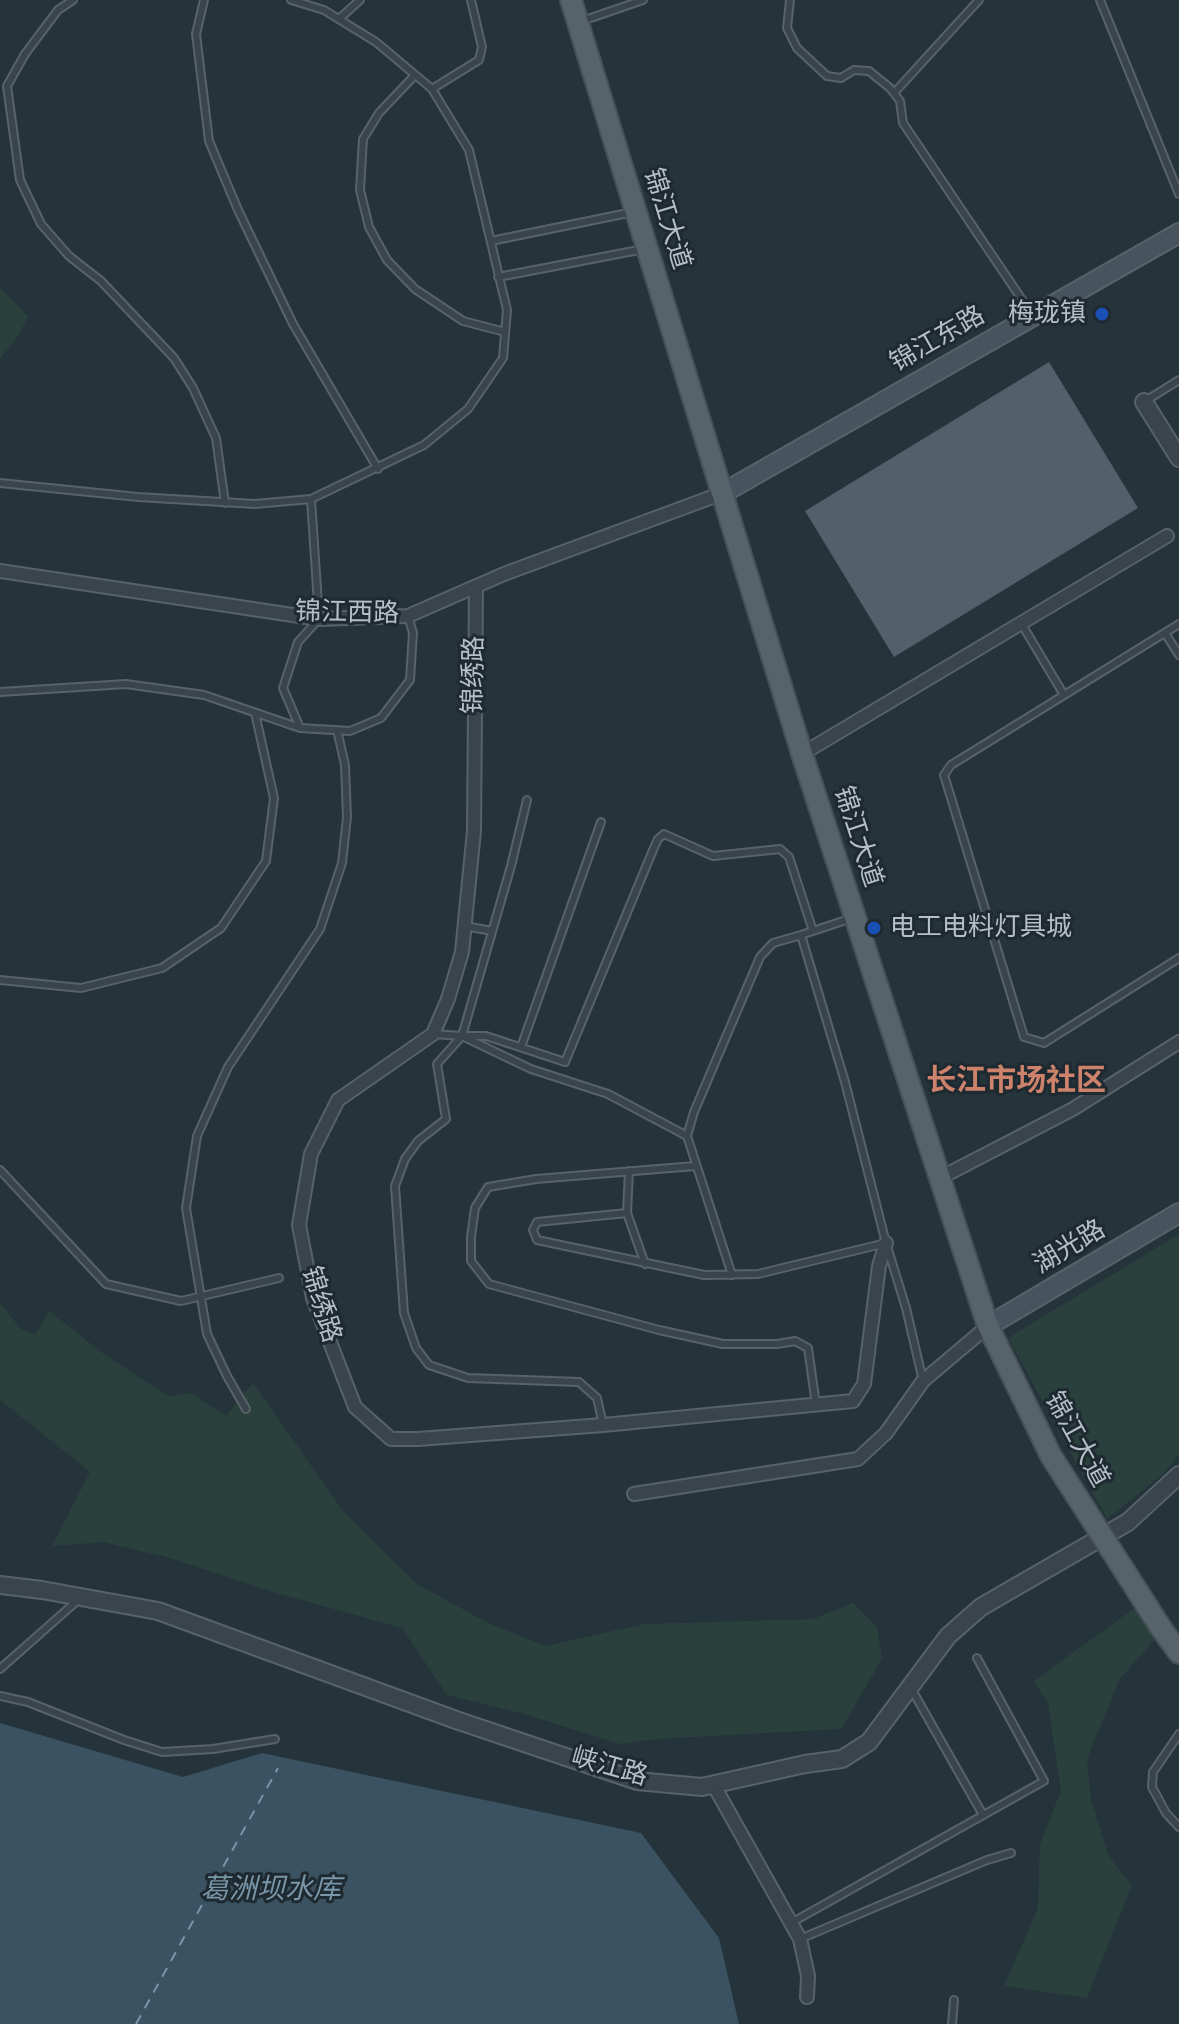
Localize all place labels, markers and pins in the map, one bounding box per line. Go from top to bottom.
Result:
place label: 梅珑镇 [1008,298,1086,330]
marker: 梅珑镇 [1093,305,1111,323]
place label: 电工电料灯具城 [890,912,1072,944]
marker: 电工电料灯具城 [865,919,883,937]

